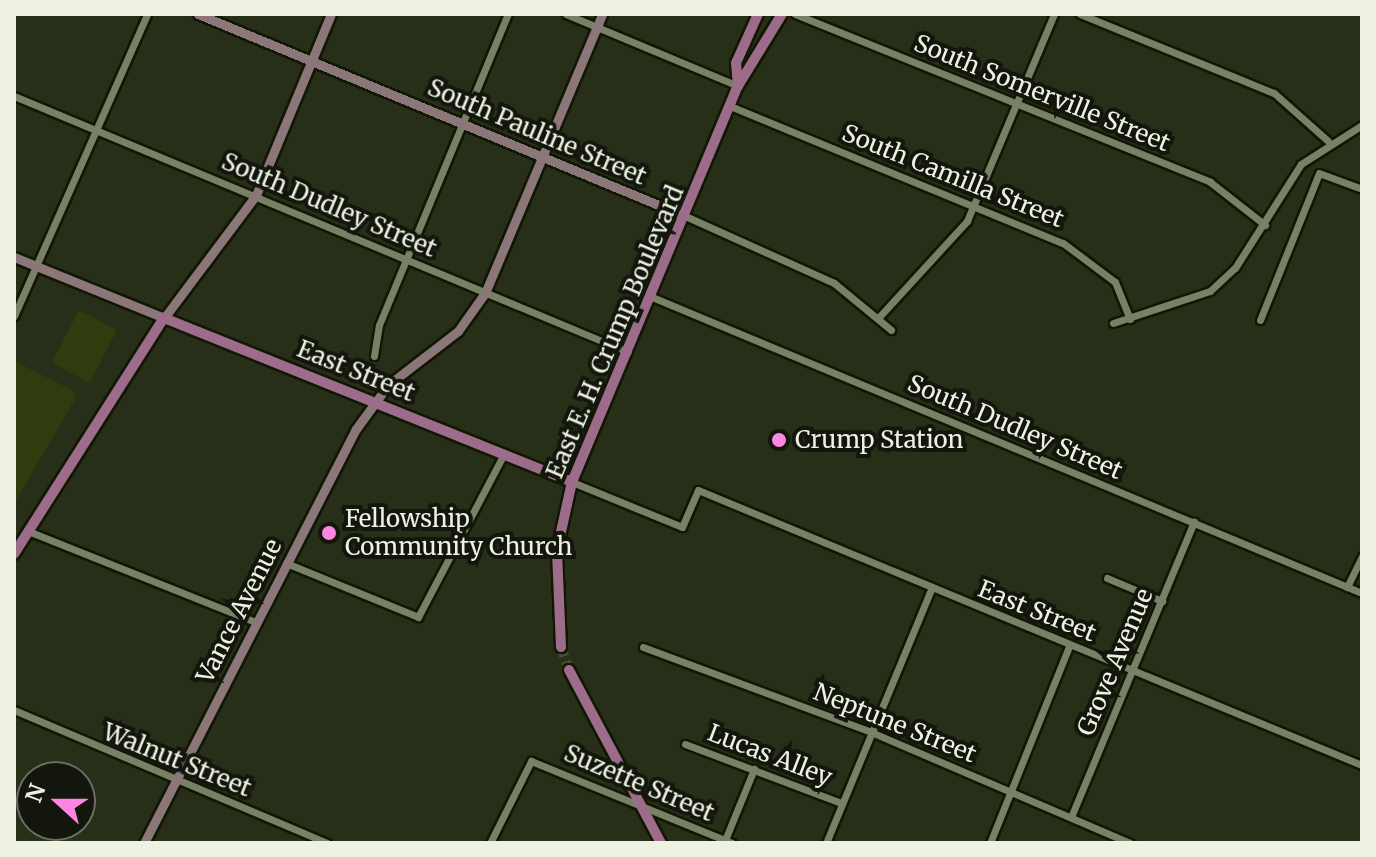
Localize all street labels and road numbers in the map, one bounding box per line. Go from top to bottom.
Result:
street label: South Somerville Street [910,28,1174,158]
street label: South Pauline Street [423,73,651,191]
street label: South Camilla Street [838,118,1068,234]
street label: South Dudley Street [217,147,441,263]
street label: East E. H. Crump Boulevard [540,181,690,483]
street label: East Street [293,334,419,408]
street label: South Dudley Street [903,369,1127,485]
street label: Vance Avenue [190,534,288,688]
street label: East Street [974,574,1100,648]
street label: Grove Avenue [1071,584,1159,740]
street label: Neptune Street [810,677,980,769]
street label: Walnut Street [99,717,255,803]
street label: Lucas Alley [704,718,836,792]
street label: Suzette Street [560,739,718,827]

